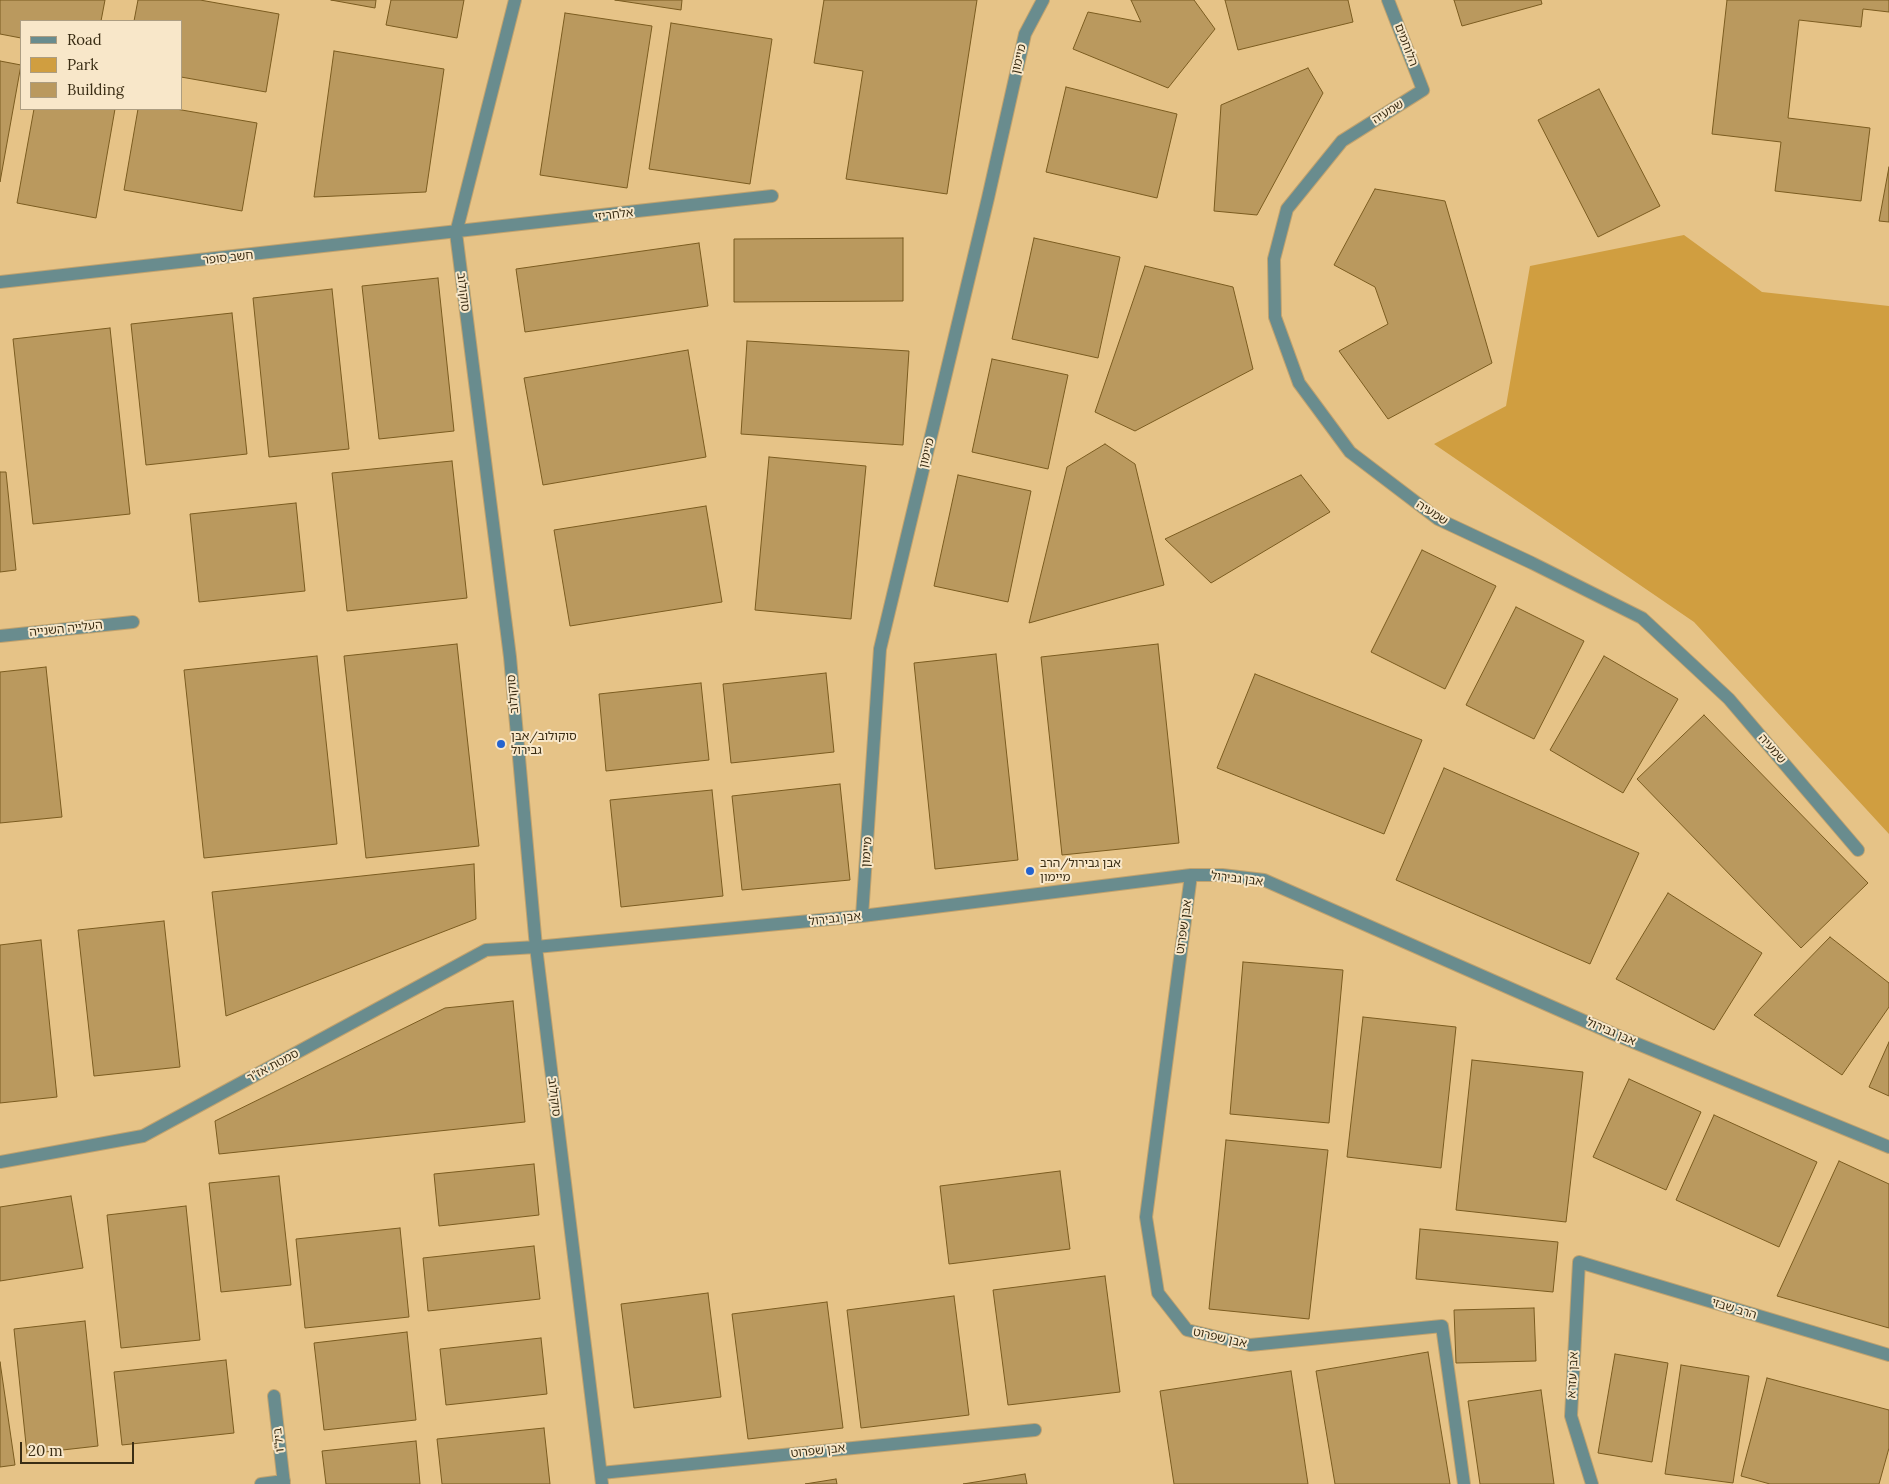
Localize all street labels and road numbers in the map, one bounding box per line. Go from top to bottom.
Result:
street label: הלוחמים [1391,22,1421,68]
street label: מיימון [1009,43,1029,75]
street label: שמעיה [1370,97,1406,127]
street label: אלחריזי [594,205,634,225]
street label: חשב סופר [202,248,254,268]
street label: סוקולוב [453,272,473,312]
street label: מיימון [916,437,938,469]
street label: שמעיה [1414,498,1450,528]
street label: העלייה השנייה [29,618,103,640]
street label: סוקולוב [504,674,522,714]
street label: שמעיה [1755,731,1789,767]
street label: מיימון [859,836,875,868]
street label: אבן גבירול [1210,869,1264,889]
street label: אבן שפרוט [1173,899,1195,955]
street label: אבן גבירול [808,909,862,929]
street label: אבן גבירול [1584,1015,1638,1049]
street label: סמטת אז"ר [245,1046,301,1086]
street label: סוקולוב [544,1077,564,1117]
street label: הרב שבזי [1710,1295,1758,1323]
street label: אבן שפרוט [1192,1325,1248,1351]
street label: אבן עזרא [1565,1351,1581,1399]
street label: ביל"ו [271,1427,287,1453]
street label: אבן שפרוט [790,1441,846,1461]

